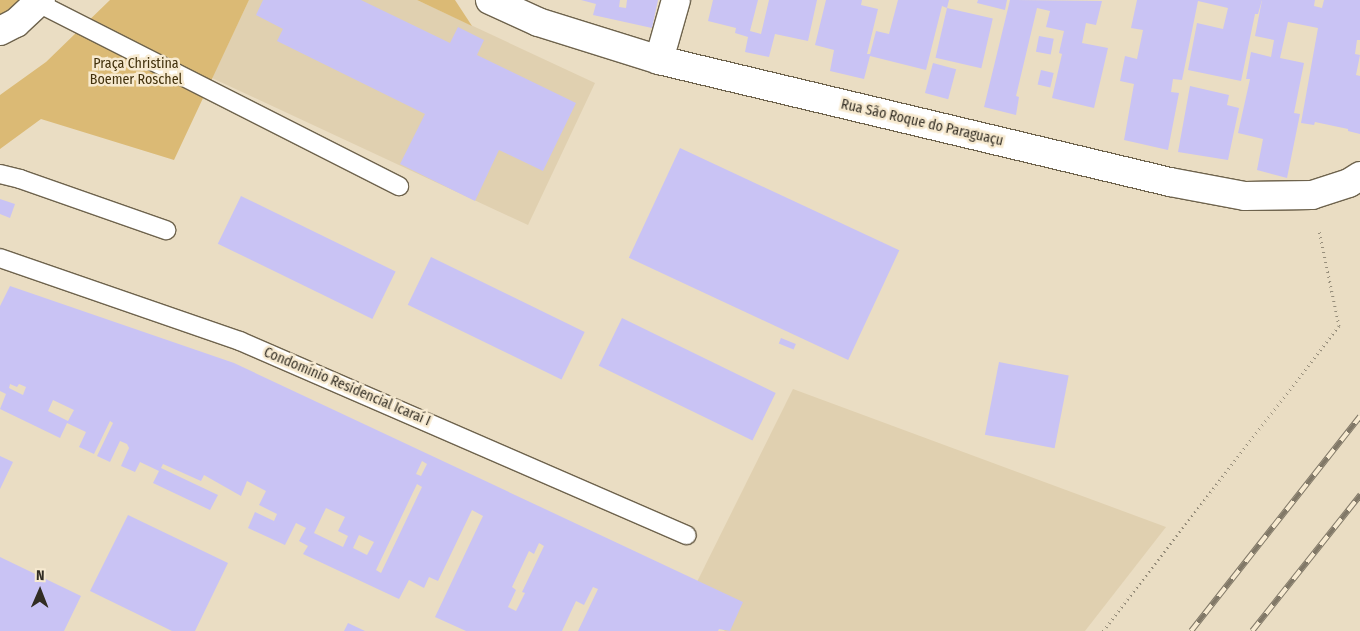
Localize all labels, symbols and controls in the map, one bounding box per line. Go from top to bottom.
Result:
park label: Praça Christina Boemer Roschel [90,56,182,88]
street label: Rua São Roque do Paraguaçu [839,96,1005,150]
street label: Condomínio Residencial Icaraí I [261,344,433,430]
north arrow [15,566,65,616]
text: N [36,567,45,584]

